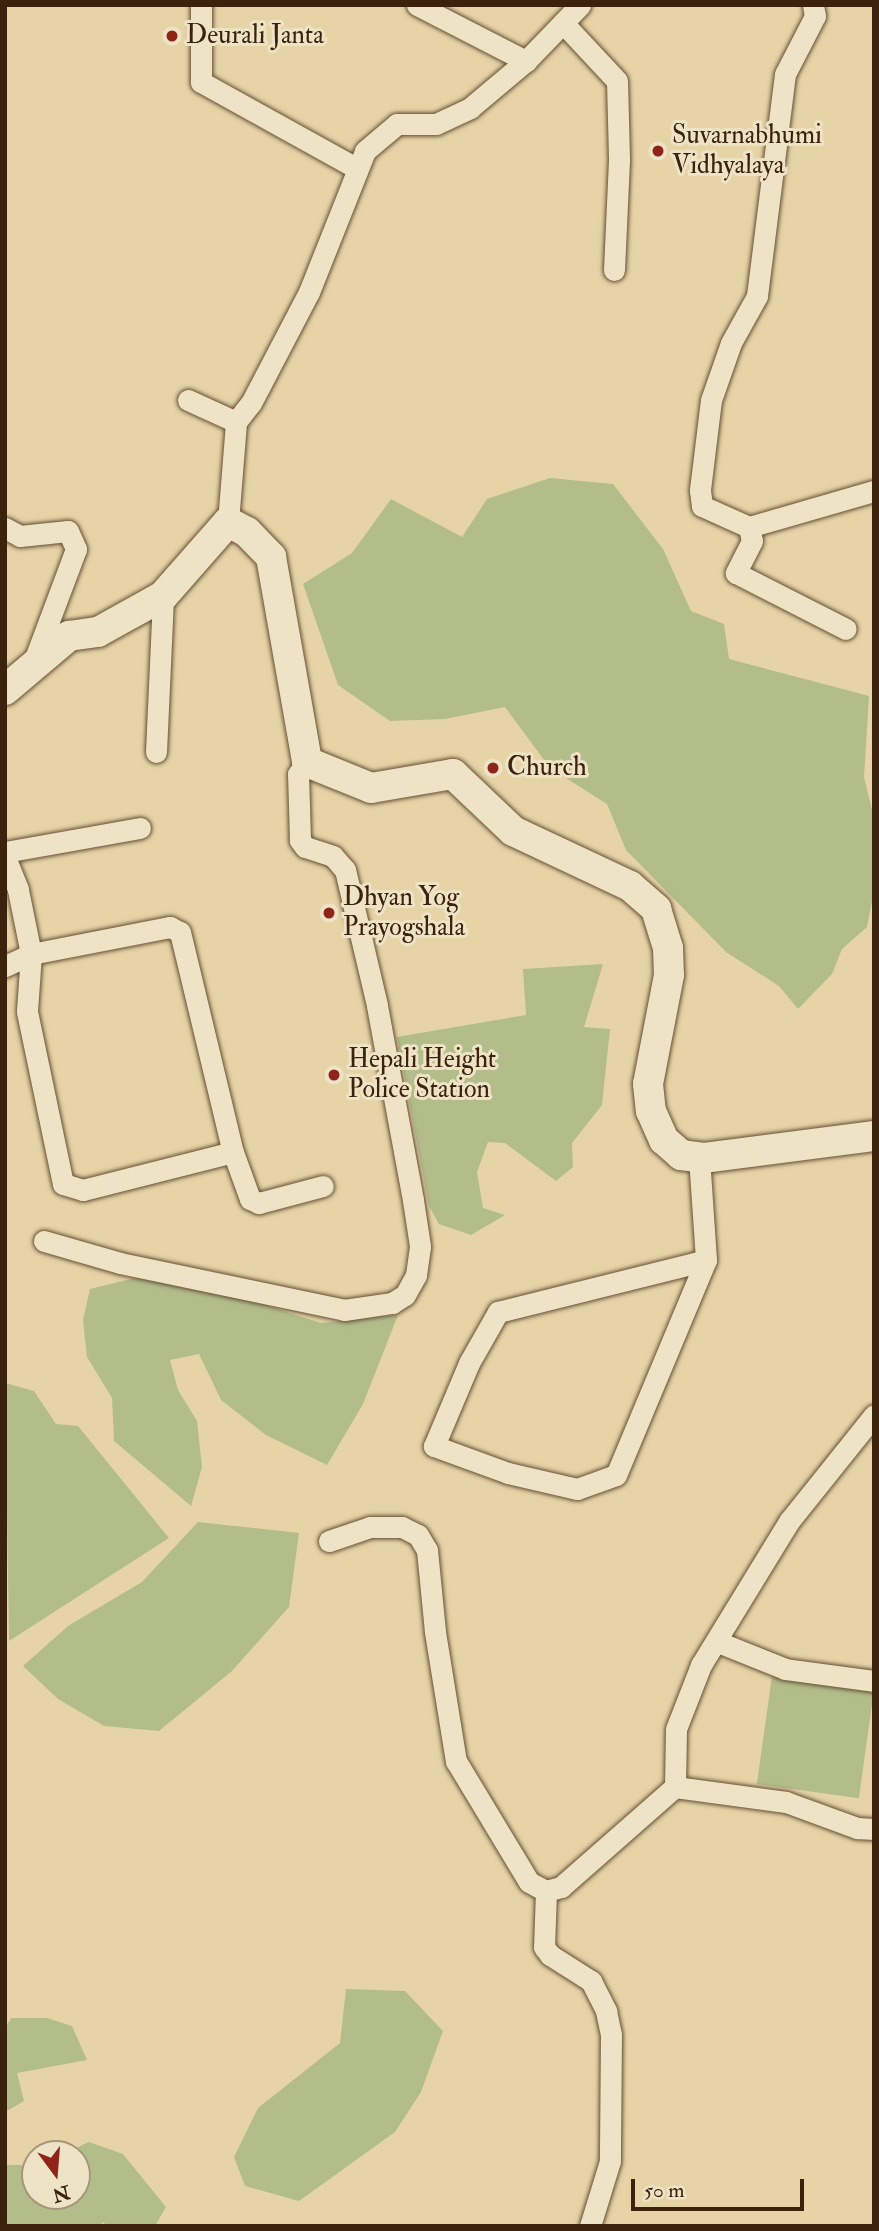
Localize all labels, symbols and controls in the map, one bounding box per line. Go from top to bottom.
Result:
place label: Deurali Janta [186,20,324,52]
marker: Deurali Janta [164,28,180,44]
place label: Suvarnabhumi Vidhyalaya [672,120,822,182]
marker: Suvarnabhumi Vidhyalaya [650,143,666,159]
place label: Church [507,752,587,784]
marker: Church [485,760,501,776]
place label: Dhyan Yog Prayogshala [343,882,465,944]
marker: Dhyan Yog Prayogshala [321,905,337,921]
place label: Hepali Height Police Station [348,1044,496,1106]
marker: Hepali Height Police Station [326,1067,342,1083]
north arrow [21,2140,91,2210]
scale bar [634,2164,807,2208]
text: 50 m [644,2177,685,2204]
text: N [50,2179,73,2207]

